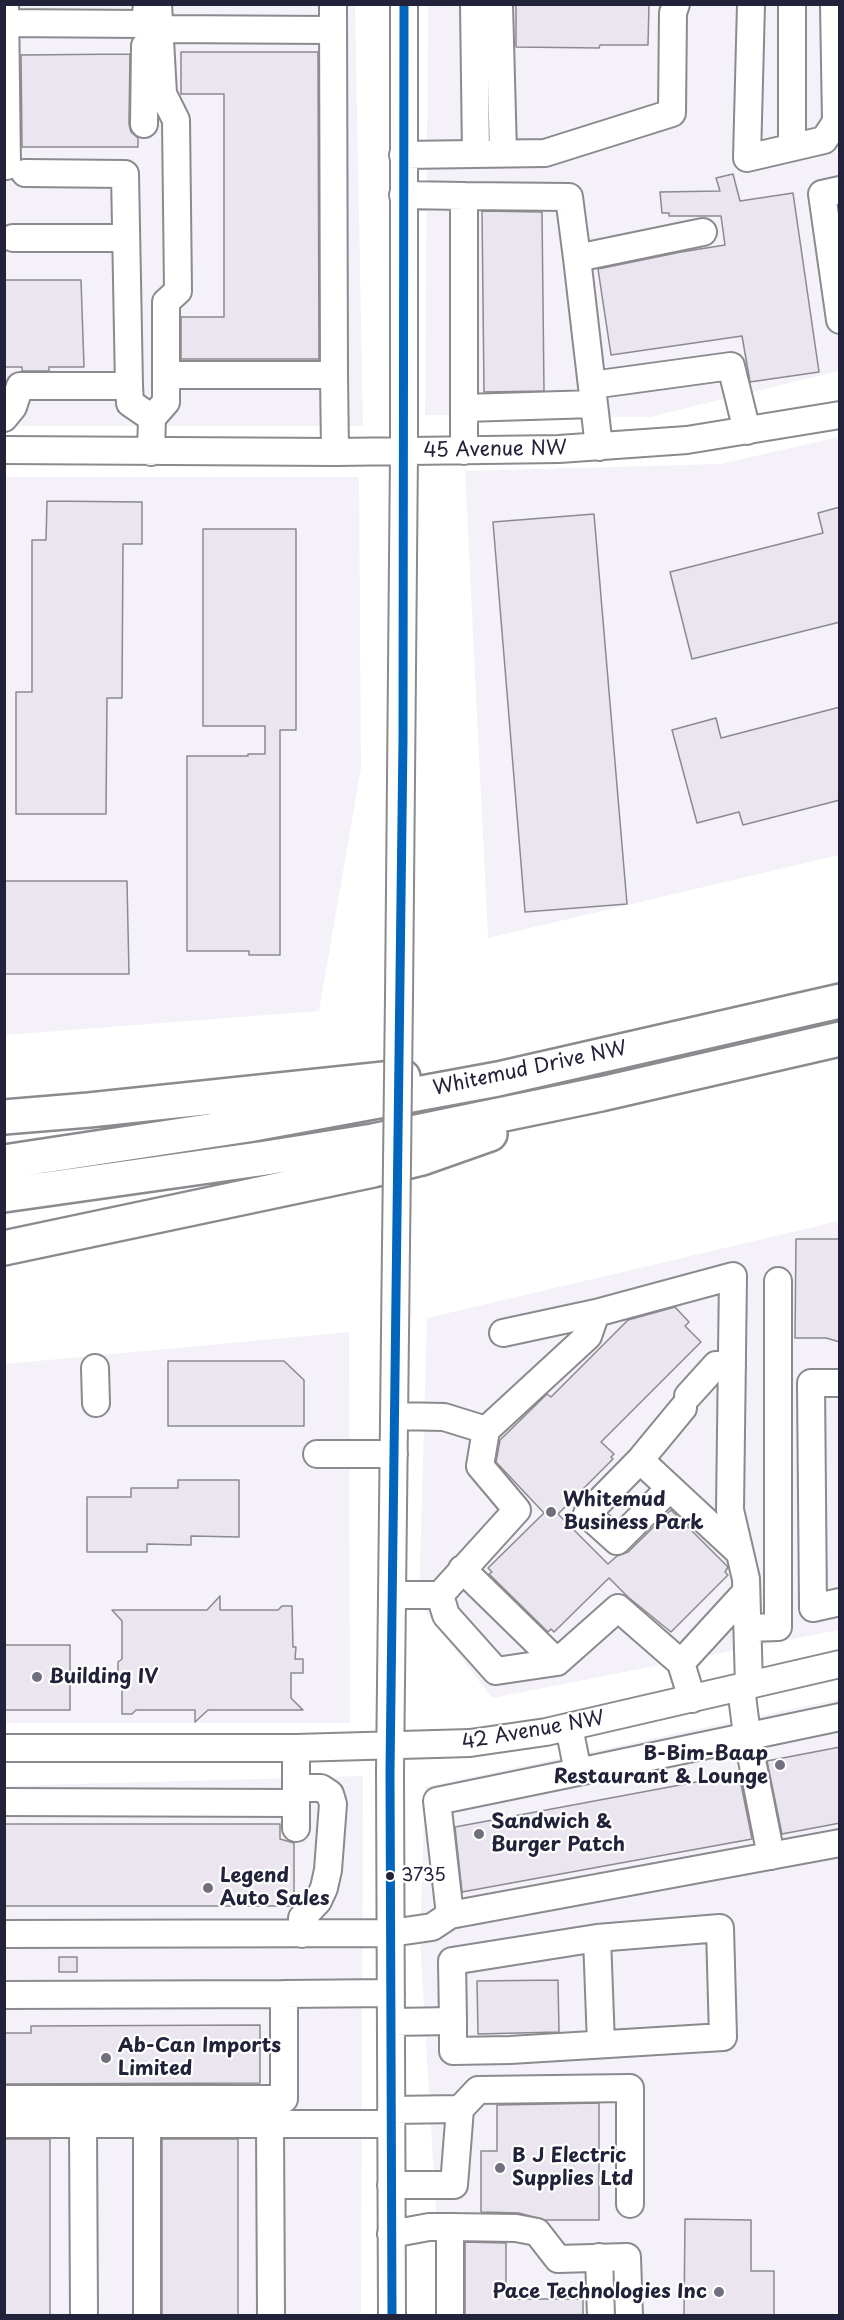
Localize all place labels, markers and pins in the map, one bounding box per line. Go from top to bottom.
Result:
place label: Whitemud Business Park [563,1488,704,1535]
marker: Whitemud Business Park [544,1505,558,1519]
place label: Building IV [49,1665,158,1689]
marker: Building IV [30,1670,44,1684]
place label: B-Bim-Baap Restaurant & Lounge [554,1742,768,1789]
marker: B-Bim-Baap Restaurant & Lounge [773,1758,787,1772]
place label: Sandwich & Burger Patch [491,1810,625,1857]
marker: Sandwich & Burger Patch [472,1827,486,1841]
place label: Legend Auto Sales [220,1864,330,1911]
place label: 3735 [401,1865,446,1887]
marker: 3735 [384,1870,396,1882]
marker: Legend Auto Sales [201,1881,215,1895]
place label: Ab-Can Imports Limited [118,2034,281,2081]
marker: Ab-Can Imports Limited [99,2051,113,2065]
place label: B J Electric Supplies Ltd [512,2144,633,2191]
marker: B J Electric Supplies Ltd [493,2161,507,2175]
place label: Pace Technologies Inc [492,2280,707,2304]
marker: Pace Technologies Inc [712,2285,726,2299]

